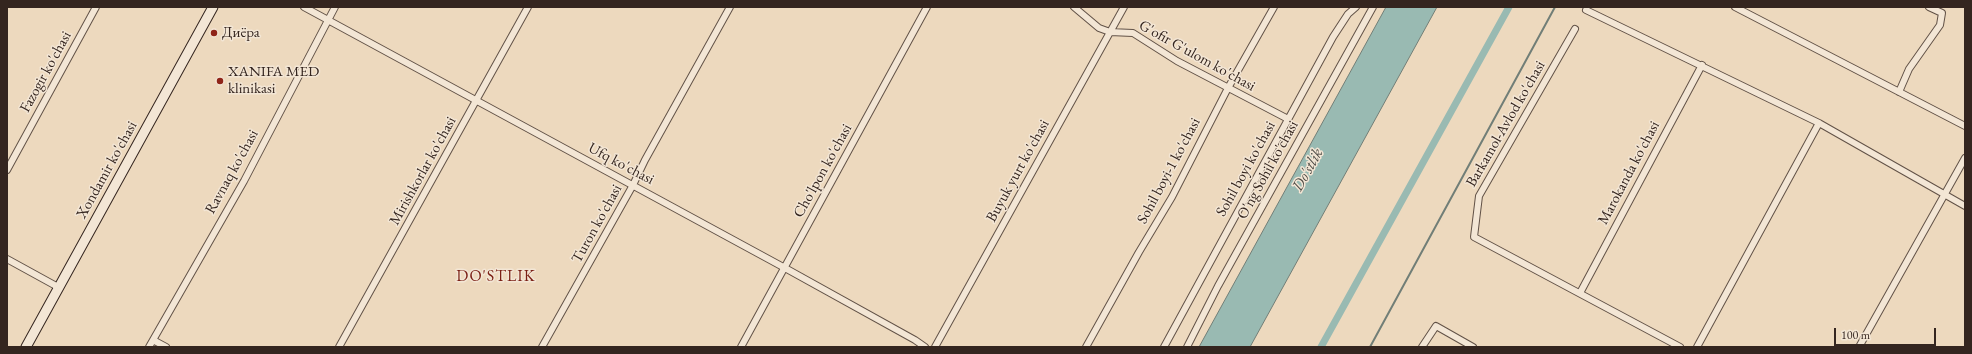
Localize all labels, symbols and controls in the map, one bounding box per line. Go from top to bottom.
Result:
street label: G'ofir G'ulom ko'chasi [1136,17,1258,95]
place label: Диёра [222,24,260,42]
street label: Fazogir ko'chasi [16,28,76,116]
marker: Диёра [209,28,219,38]
street label: Barkamol-Avlod ko'chasi [1463,58,1549,190]
place label: XANIFA MED klinikasi [228,63,319,98]
marker: XANIFA MED klinikasi [215,76,225,86]
street label: Mirishkorlar ko'chasi [386,114,460,228]
street label: Sohil boyi-1 ko'chasi [1134,115,1204,227]
street label: Buyuk yurt ko'chasi [982,117,1054,225]
street label: Xondamir ko'chasi [73,118,141,222]
street label: Sohil boyi ko'chasi [1212,118,1280,220]
street label: O'ng Sohil ko'chasi [1233,118,1303,222]
street label: Marokanda ko'chasi [1594,118,1664,228]
street label: Cho'lpon ko'chasi [790,121,856,221]
street label: Ravnaq ko'chasi [201,127,263,217]
street label: Ufq ko'chasi [585,139,657,189]
water label: Do'stlik [1288,145,1328,195]
street label: Turon ko'chasi [568,182,626,266]
district label: DO'STLIK [456,267,536,287]
scale bar [1836,320,1938,346]
text: 100 m [1841,327,1870,343]

